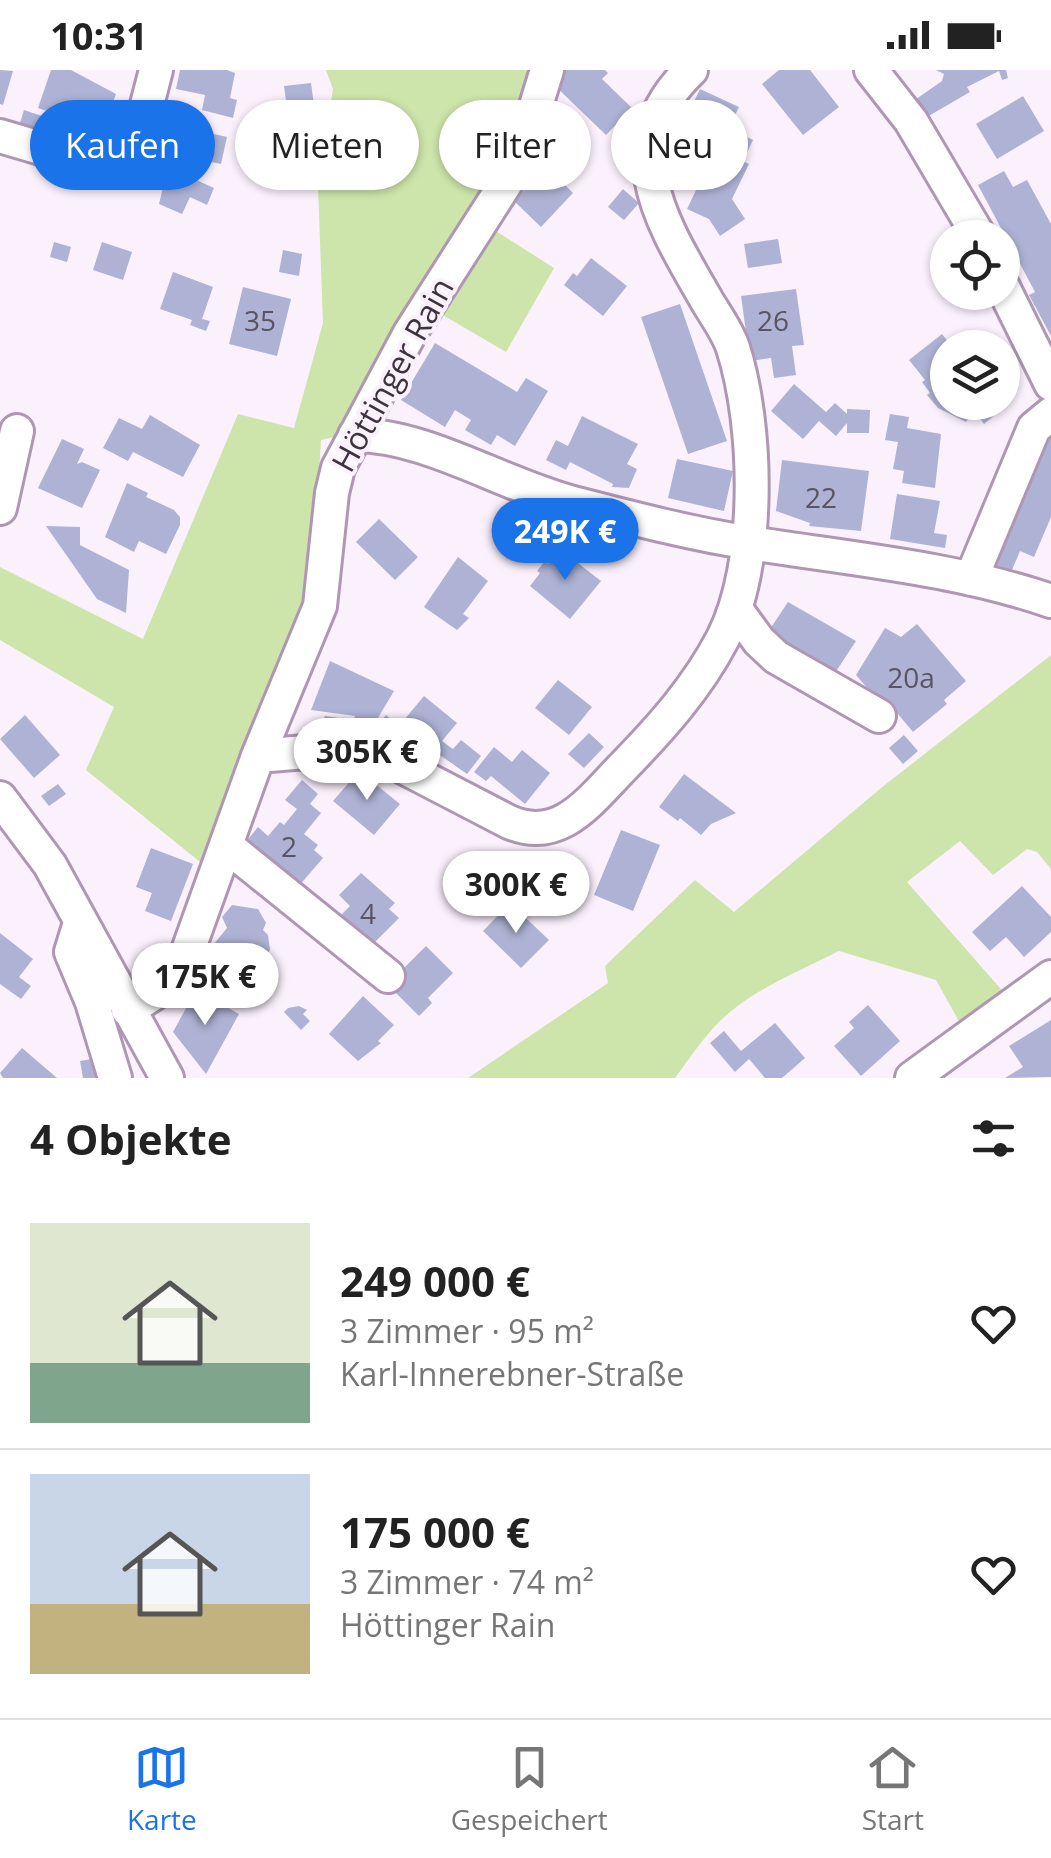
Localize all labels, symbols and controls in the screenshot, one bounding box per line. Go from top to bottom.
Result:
text: 10:31 [50,9,148,61]
chip: Kaufen [30,100,215,190]
chip: Mieten [235,100,419,190]
chip: Filter [439,100,591,190]
chip: Neu [611,100,748,190]
map controls [930,220,1020,420]
button: locate [930,220,1020,310]
street label: Höttinger Rain [321,270,463,479]
house number: 35 [244,301,276,339]
house number: 26 [757,301,789,339]
button: layers [930,330,1020,420]
house number: 22 [805,478,837,516]
pin: 249K € [484,498,646,583]
text: 249K € [514,509,616,552]
house number: 20a [887,658,935,696]
pin: 305K € [286,718,448,803]
text: 305K € [316,729,418,772]
house number: 2 [281,827,297,865]
pin: 300K € [435,851,597,936]
text: 300K € [465,862,567,905]
house number: 4 [360,894,376,932]
pin: 175K € [124,943,286,1028]
text: 175K € [154,954,256,997]
text: 4 Objekte [30,1110,232,1167]
icon: filters [966,1111,1021,1166]
text: 249 000 € [340,1252,530,1309]
icon: home [110,1263,230,1383]
icon: heart [966,1296,1021,1351]
text: 3 Zimmer · 95 m² [340,1309,594,1352]
text: Karl-Innerebner-Straße [340,1352,684,1395]
text: 175 000 € [340,1503,530,1560]
icon: home [110,1514,230,1634]
icon: heart [966,1547,1021,1602]
text: 3 Zimmer · 74 m² [340,1560,594,1603]
text: Höttinger Rain [340,1603,555,1646]
tab: Karte [127,1740,197,1838]
tab: Gespeichert [451,1740,608,1838]
tab: Start [862,1740,924,1838]

